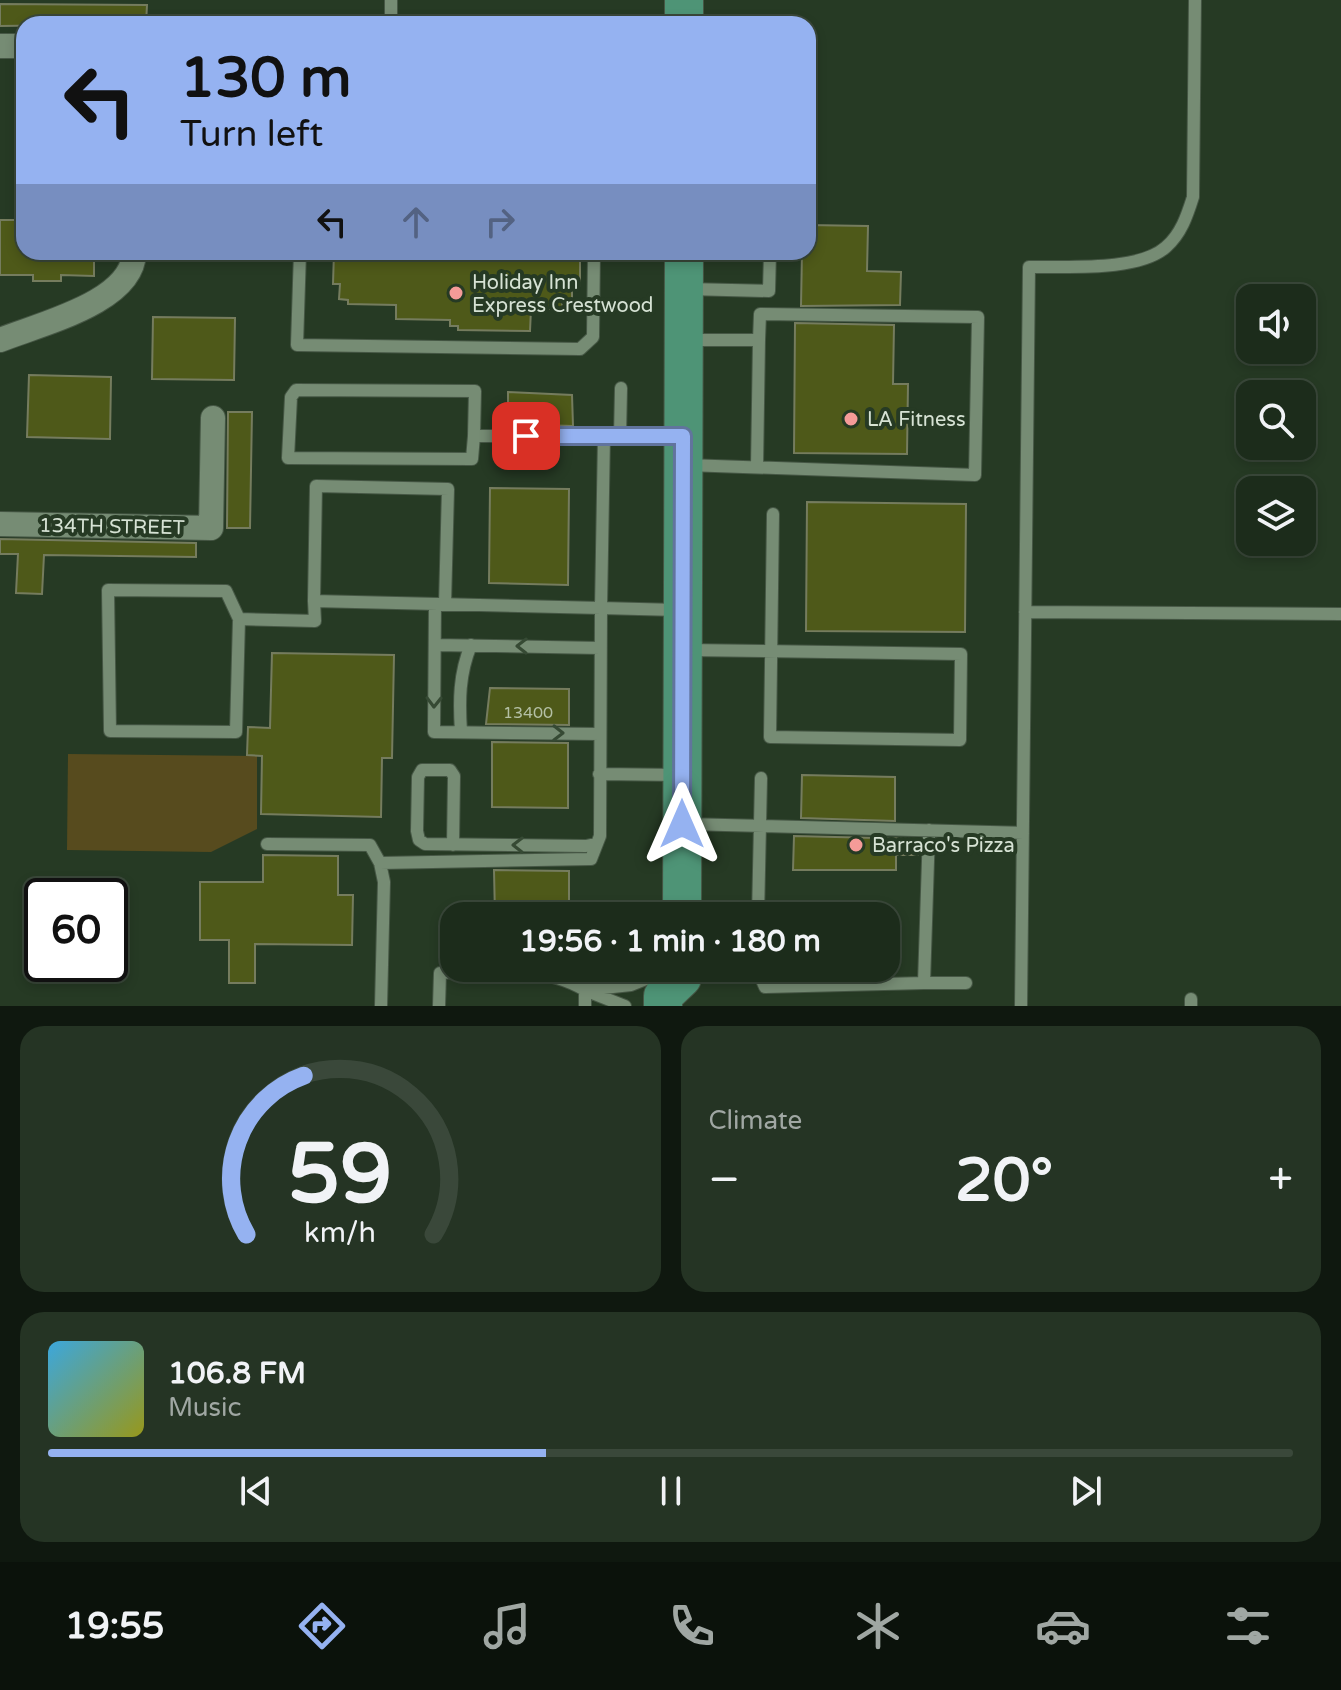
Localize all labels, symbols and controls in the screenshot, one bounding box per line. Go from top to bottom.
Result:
text: 130 m [180,45,351,112]
icon: left [48,48,152,152]
text: Turn left [180,113,323,156]
icon: left [310,200,354,244]
icon: ahead [394,200,438,244]
icon: right [478,200,522,244]
place label: Holiday Inn Express Crestwood [472,271,653,318]
marker: Holiday Inn Express Crestwood [447,284,465,302]
map controls [1236,284,1316,556]
button: sound [1236,284,1316,364]
button: search [1236,380,1316,460]
pin [492,402,560,470]
place label: LA Fitness [867,408,966,432]
marker: LA Fitness [842,410,860,428]
icon: arrive [504,414,548,458]
button: layers [1236,476,1316,556]
street label: 134TH STREET [39,514,185,540]
one-way arrow [515,638,528,655]
one-way arrow [425,696,443,709]
house number: 13400 [503,703,553,723]
one-way arrow [552,724,565,742]
position arrow [640,782,724,866]
place label: Barraco's Pizza [872,834,1015,858]
marker: Barraco's Pizza [847,836,865,854]
one-way arrow [511,837,524,854]
speed limit sign: 60 [24,878,128,982]
text: 19:56 · 1 min · 180 m [519,923,821,960]
text: Climate [709,1105,802,1136]
text: 59 [288,1125,392,1225]
text: 20° [955,1145,1053,1217]
text: − [709,1154,740,1207]
text: + [1268,1154,1293,1207]
text: km/h [304,1216,376,1250]
text: 106.8 FM [168,1355,306,1392]
text: Music [168,1392,241,1423]
icon: previous [234,1469,278,1513]
icon: pause [649,1469,693,1513]
icon: next [1064,1469,1108,1513]
icon: directions [294,1598,350,1654]
icon: music [479,1598,535,1654]
icon: phone [664,1598,720,1654]
icon: climate [850,1598,906,1654]
icon: car [1035,1598,1091,1654]
icon: filters [1220,1598,1276,1654]
text: 19:55 [65,1605,164,1648]

